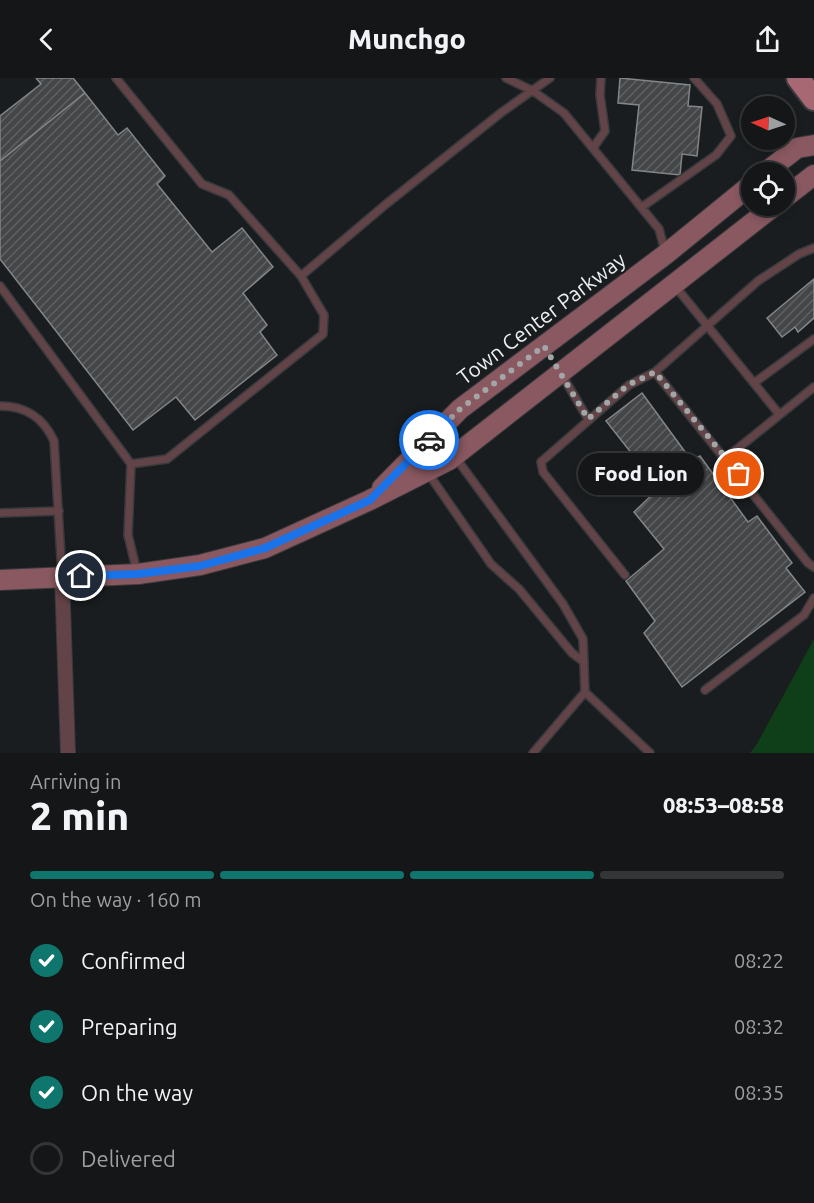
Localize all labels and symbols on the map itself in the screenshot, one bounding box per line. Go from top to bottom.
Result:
north arrow [741,96,795,150]
street label: Town Center Parkway [452,247,630,389]
courier [399,410,459,470]
pin [713,448,764,499]
callout: Food Lion [577,453,703,495]
pin [55,550,106,601]

